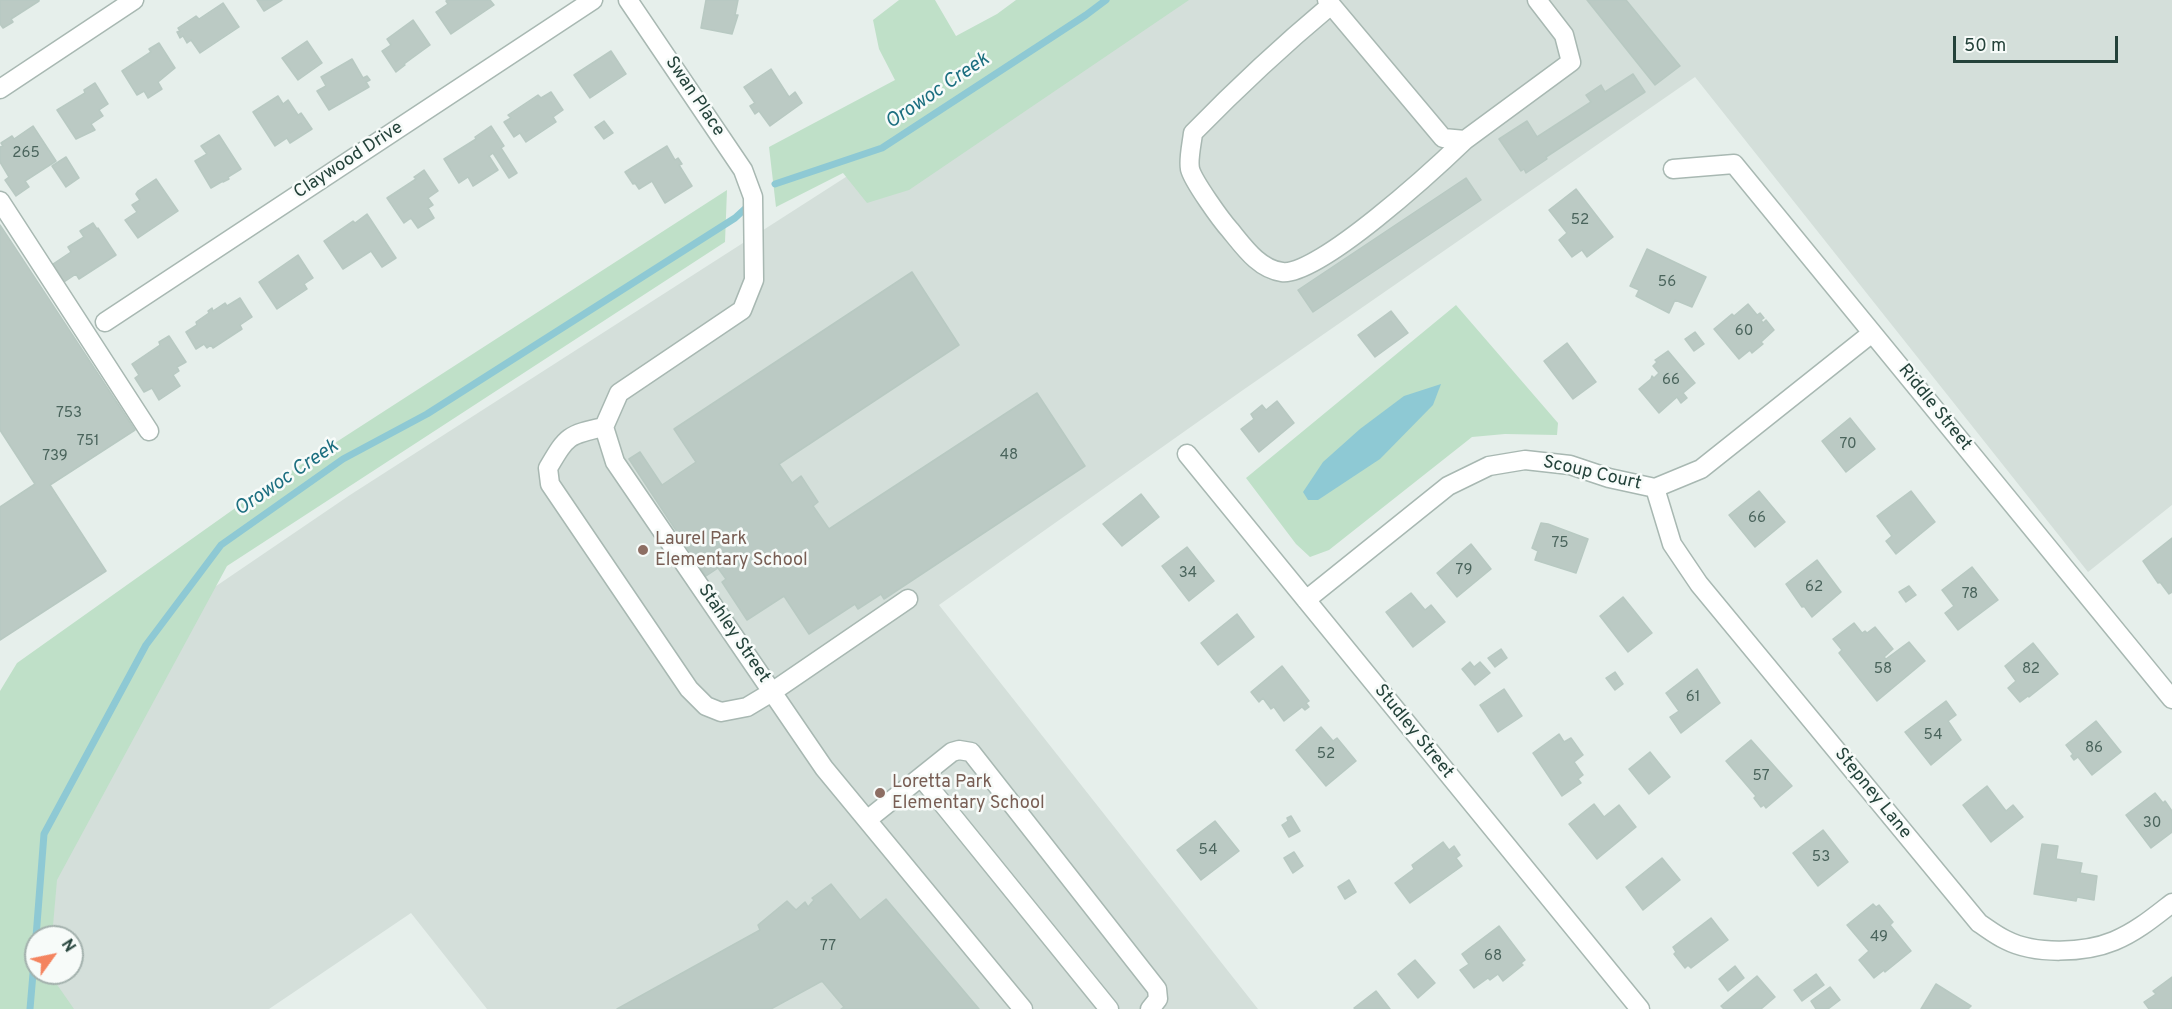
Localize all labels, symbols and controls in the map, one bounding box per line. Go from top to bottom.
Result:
scale bar [1956,24,2121,62]
text: 50 m [1964,35,2006,58]
water label: Orowoc Creek [881,48,995,136]
street label: Swan Place [659,53,729,141]
street label: Claywood Drive [290,118,408,204]
house number: 265 [12,145,40,163]
house number: 52 [1571,212,1589,230]
house number: 56 [1658,274,1676,292]
house number: 60 [1735,323,1753,341]
street label: Riddle Street [1893,360,1975,456]
house number: 66 [1662,372,1680,390]
house number: 753 [56,405,82,423]
house number: 751 [77,433,99,451]
water label: Orowoc Creek [230,435,344,523]
house number: 70 [1839,436,1857,454]
house number: 48 [1000,447,1018,465]
house number: 739 [42,448,68,466]
street label: Scoup Court [1541,452,1643,496]
house number: 66 [1748,510,1766,528]
place label: Laurel Park Elementary School [655,529,808,572]
house number: 75 [1551,535,1569,553]
marker: Laurel Park Elementary School [636,543,650,557]
house number: 79 [1456,562,1472,580]
house number: 34 [1179,565,1197,583]
house number: 62 [1805,579,1823,597]
street label: Stahley Street [692,581,774,687]
house number: 78 [1962,586,1978,604]
house number: 58 [1874,661,1892,679]
house number: 82 [2022,661,2040,679]
street label: Studley Street [1369,681,1457,783]
house number: 61 [1686,689,1700,707]
house number: 54 [1924,727,1942,745]
house number: 86 [2085,740,2103,758]
street label: Stepney Lane [1829,744,1915,844]
house number: 52 [1317,746,1335,764]
house number: 57 [1753,768,1769,786]
place label: Loretta Park Elementary School [892,772,1045,814]
marker: Loretta Park Elementary School [873,786,887,800]
house number: 30 [2143,815,2161,833]
house number: 54 [1199,842,1217,860]
house number: 53 [1812,849,1830,867]
north arrow [24,925,84,985]
house number: 49 [1870,929,1888,947]
text: N [56,936,79,957]
house number: 77 [820,938,836,956]
house number: 68 [1484,948,1502,966]

